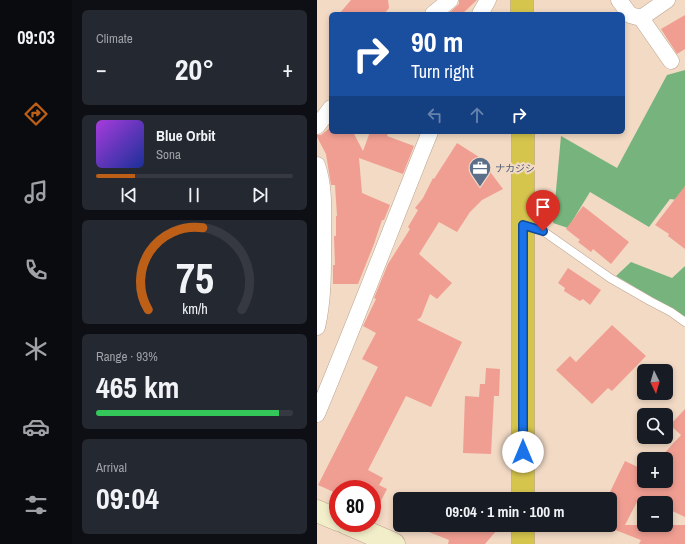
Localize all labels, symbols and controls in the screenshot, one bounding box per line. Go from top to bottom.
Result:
text: 90 m [411,23,463,61]
text: 09:03 [17,25,55,50]
icon: right [345,28,397,80]
text: Climate [96,30,133,47]
text: 20° [175,49,214,89]
text: − [96,54,107,84]
text: + [282,54,293,84]
text: Turn right [411,59,474,84]
icon: directions [22,100,50,128]
icon: left [424,104,446,126]
icon: ahead [466,104,488,126]
icon: right [508,104,530,126]
text: Blue Orbit [156,125,215,146]
text: Sona [156,146,181,163]
office icon: ナカジシ [467,155,493,188]
place label: ナカジシ [495,162,535,175]
icon: music [22,178,50,206]
icon: previous [118,184,140,206]
icon: pause [183,184,205,206]
icon: next [249,184,271,206]
pin [526,190,560,231]
icon: arrive [532,196,554,218]
text: 75 [176,250,213,306]
icon: phone [22,256,50,284]
text: km/h [182,299,207,318]
icon: climate [22,335,50,363]
text: Range · 93% [96,348,158,365]
north arrow [637,364,673,400]
map controls [637,364,673,532]
text: 465 km [96,367,179,407]
button: search [637,408,673,444]
icon: car [22,413,50,441]
position arrow [502,431,544,473]
button: + [637,452,673,488]
text: Arrival [96,459,127,476]
text: 09:04 [96,478,159,518]
speed limit sign: 80 [329,480,381,532]
icon: filters [22,491,50,519]
button: − [637,496,673,532]
text: 09:04 · 1 min · 100 m [446,501,564,522]

